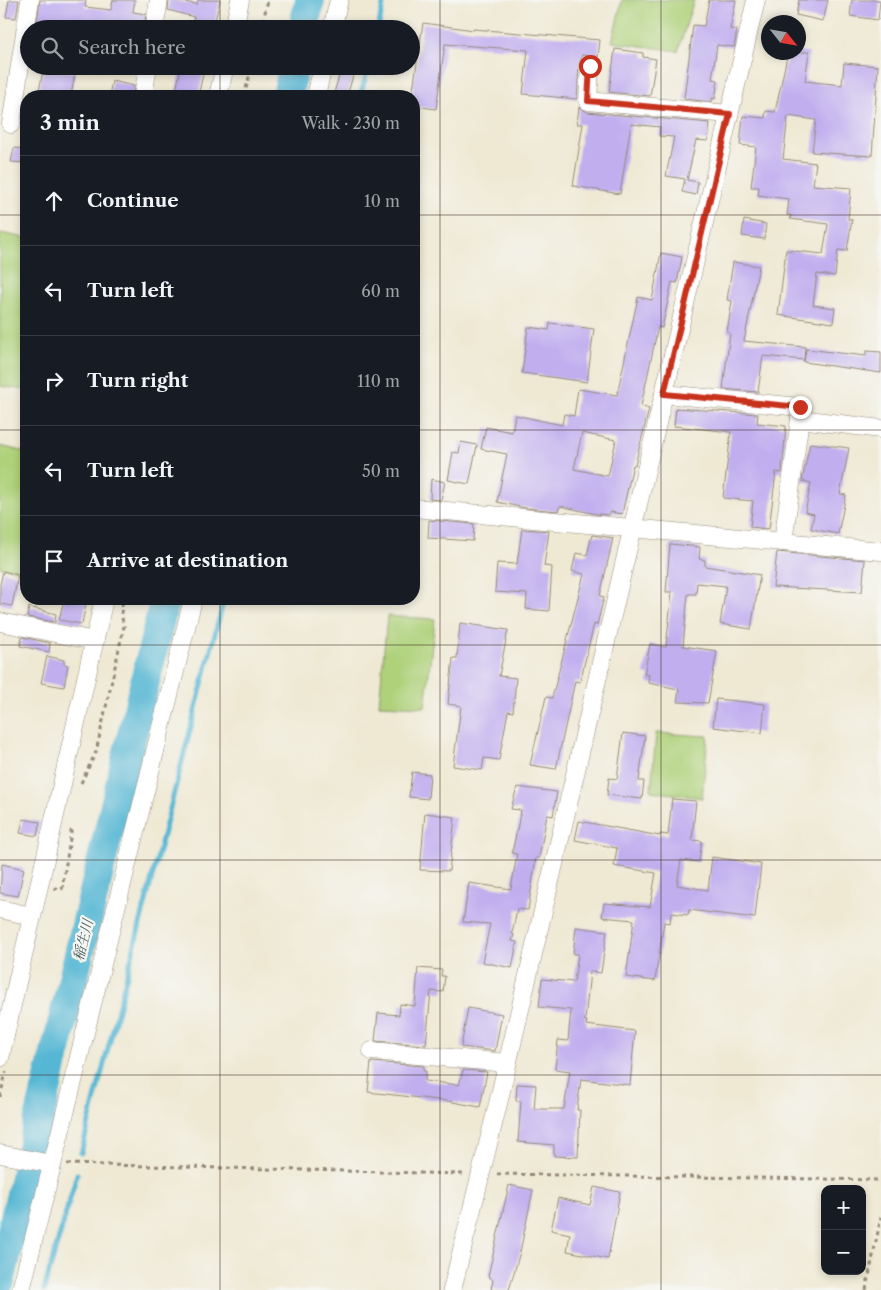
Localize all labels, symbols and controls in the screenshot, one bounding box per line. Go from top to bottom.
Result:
north arrow [761,15,806,60]
search box [20,20,420,75]
icon: search [38,34,66,62]
text: Search here [78,36,186,59]
route start [579,55,602,78]
text: 3 min [40,110,100,135]
text: Walk · 230 m [301,113,400,133]
icon: ahead [40,187,68,215]
text: Continue [87,189,179,212]
text: 10 m [364,191,400,211]
icon: left [40,277,68,305]
text: Turn left [87,279,174,302]
text: 60 m [361,281,400,301]
icon: right [40,367,68,395]
text: Turn right [87,369,188,392]
text: 110 m [357,371,400,391]
route end [789,396,812,419]
icon: left [40,457,68,485]
text: Turn left [87,459,174,482]
text: 50 m [362,461,400,481]
icon: arrive [40,547,68,575]
text: Arrive at destination [87,549,288,572]
water label: 稲生川 [69,916,97,963]
map controls [821,1185,866,1275]
button: + [821,1185,866,1230]
button: − [821,1230,866,1275]

